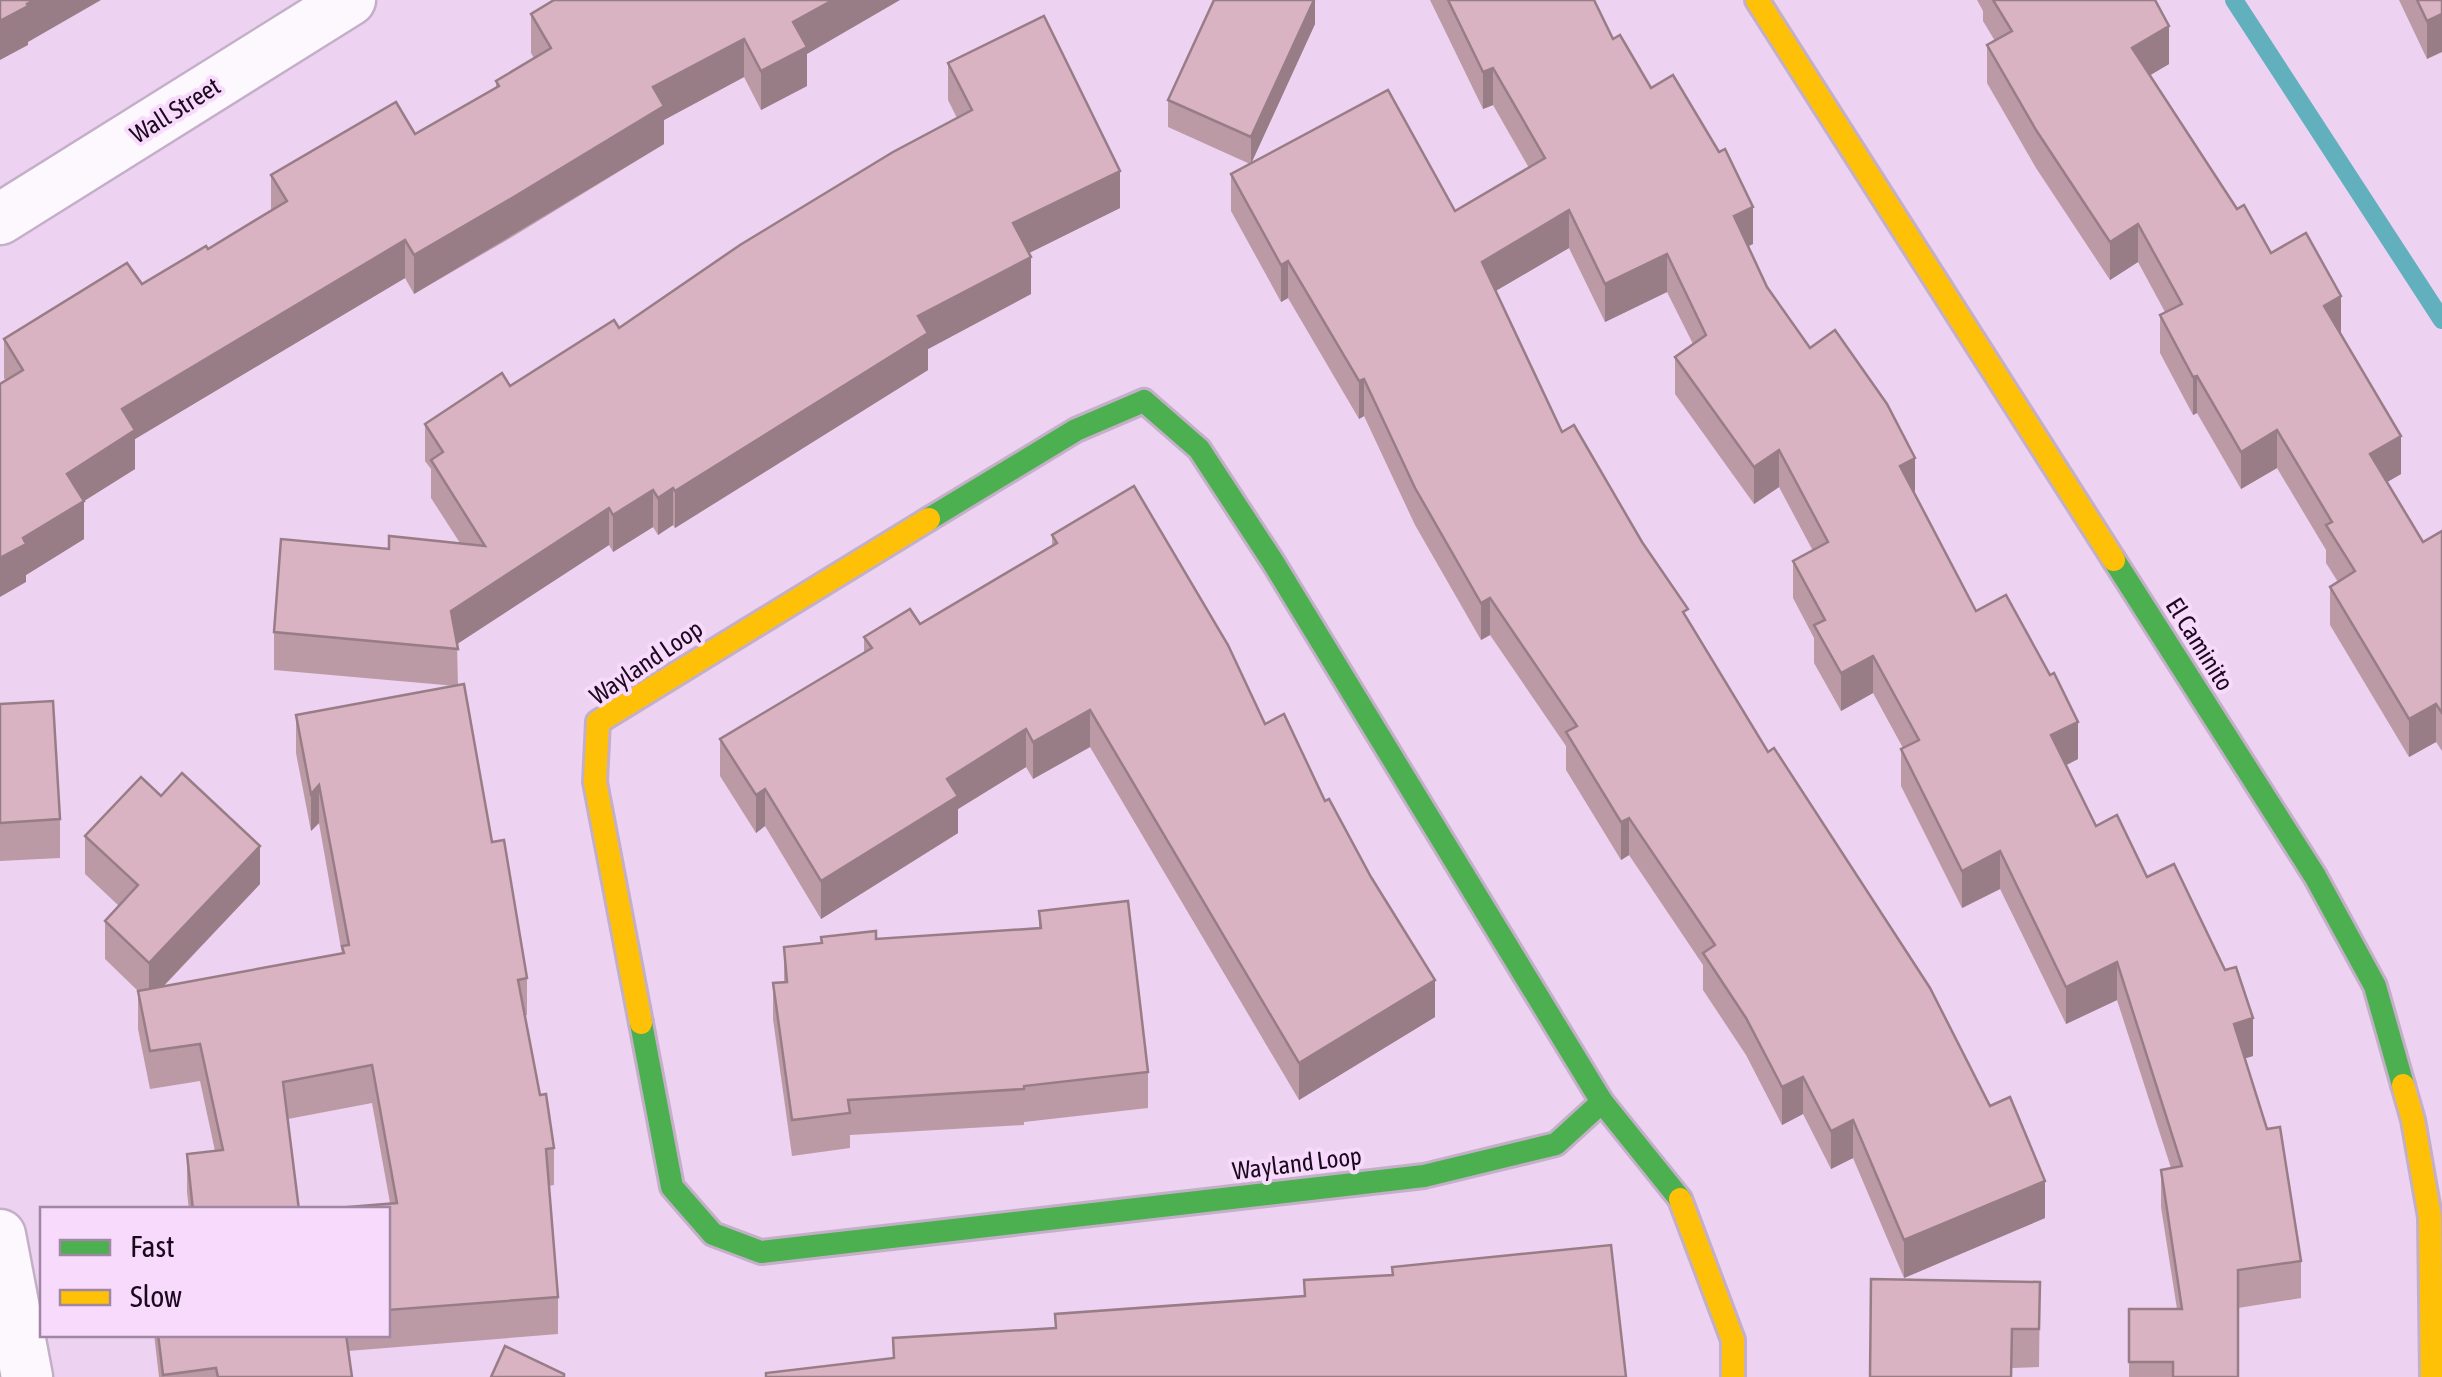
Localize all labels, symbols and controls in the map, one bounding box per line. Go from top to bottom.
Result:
street label: Wall Street [125,71,225,149]
street label: El Caminito [2161,593,2239,695]
street label: Wayland Loop [584,614,708,710]
street label: Wayland Loop [1231,1141,1363,1185]
legend [40,1207,390,1337]
text: Fast [130,1229,175,1263]
text: Slow [130,1279,182,1313]

